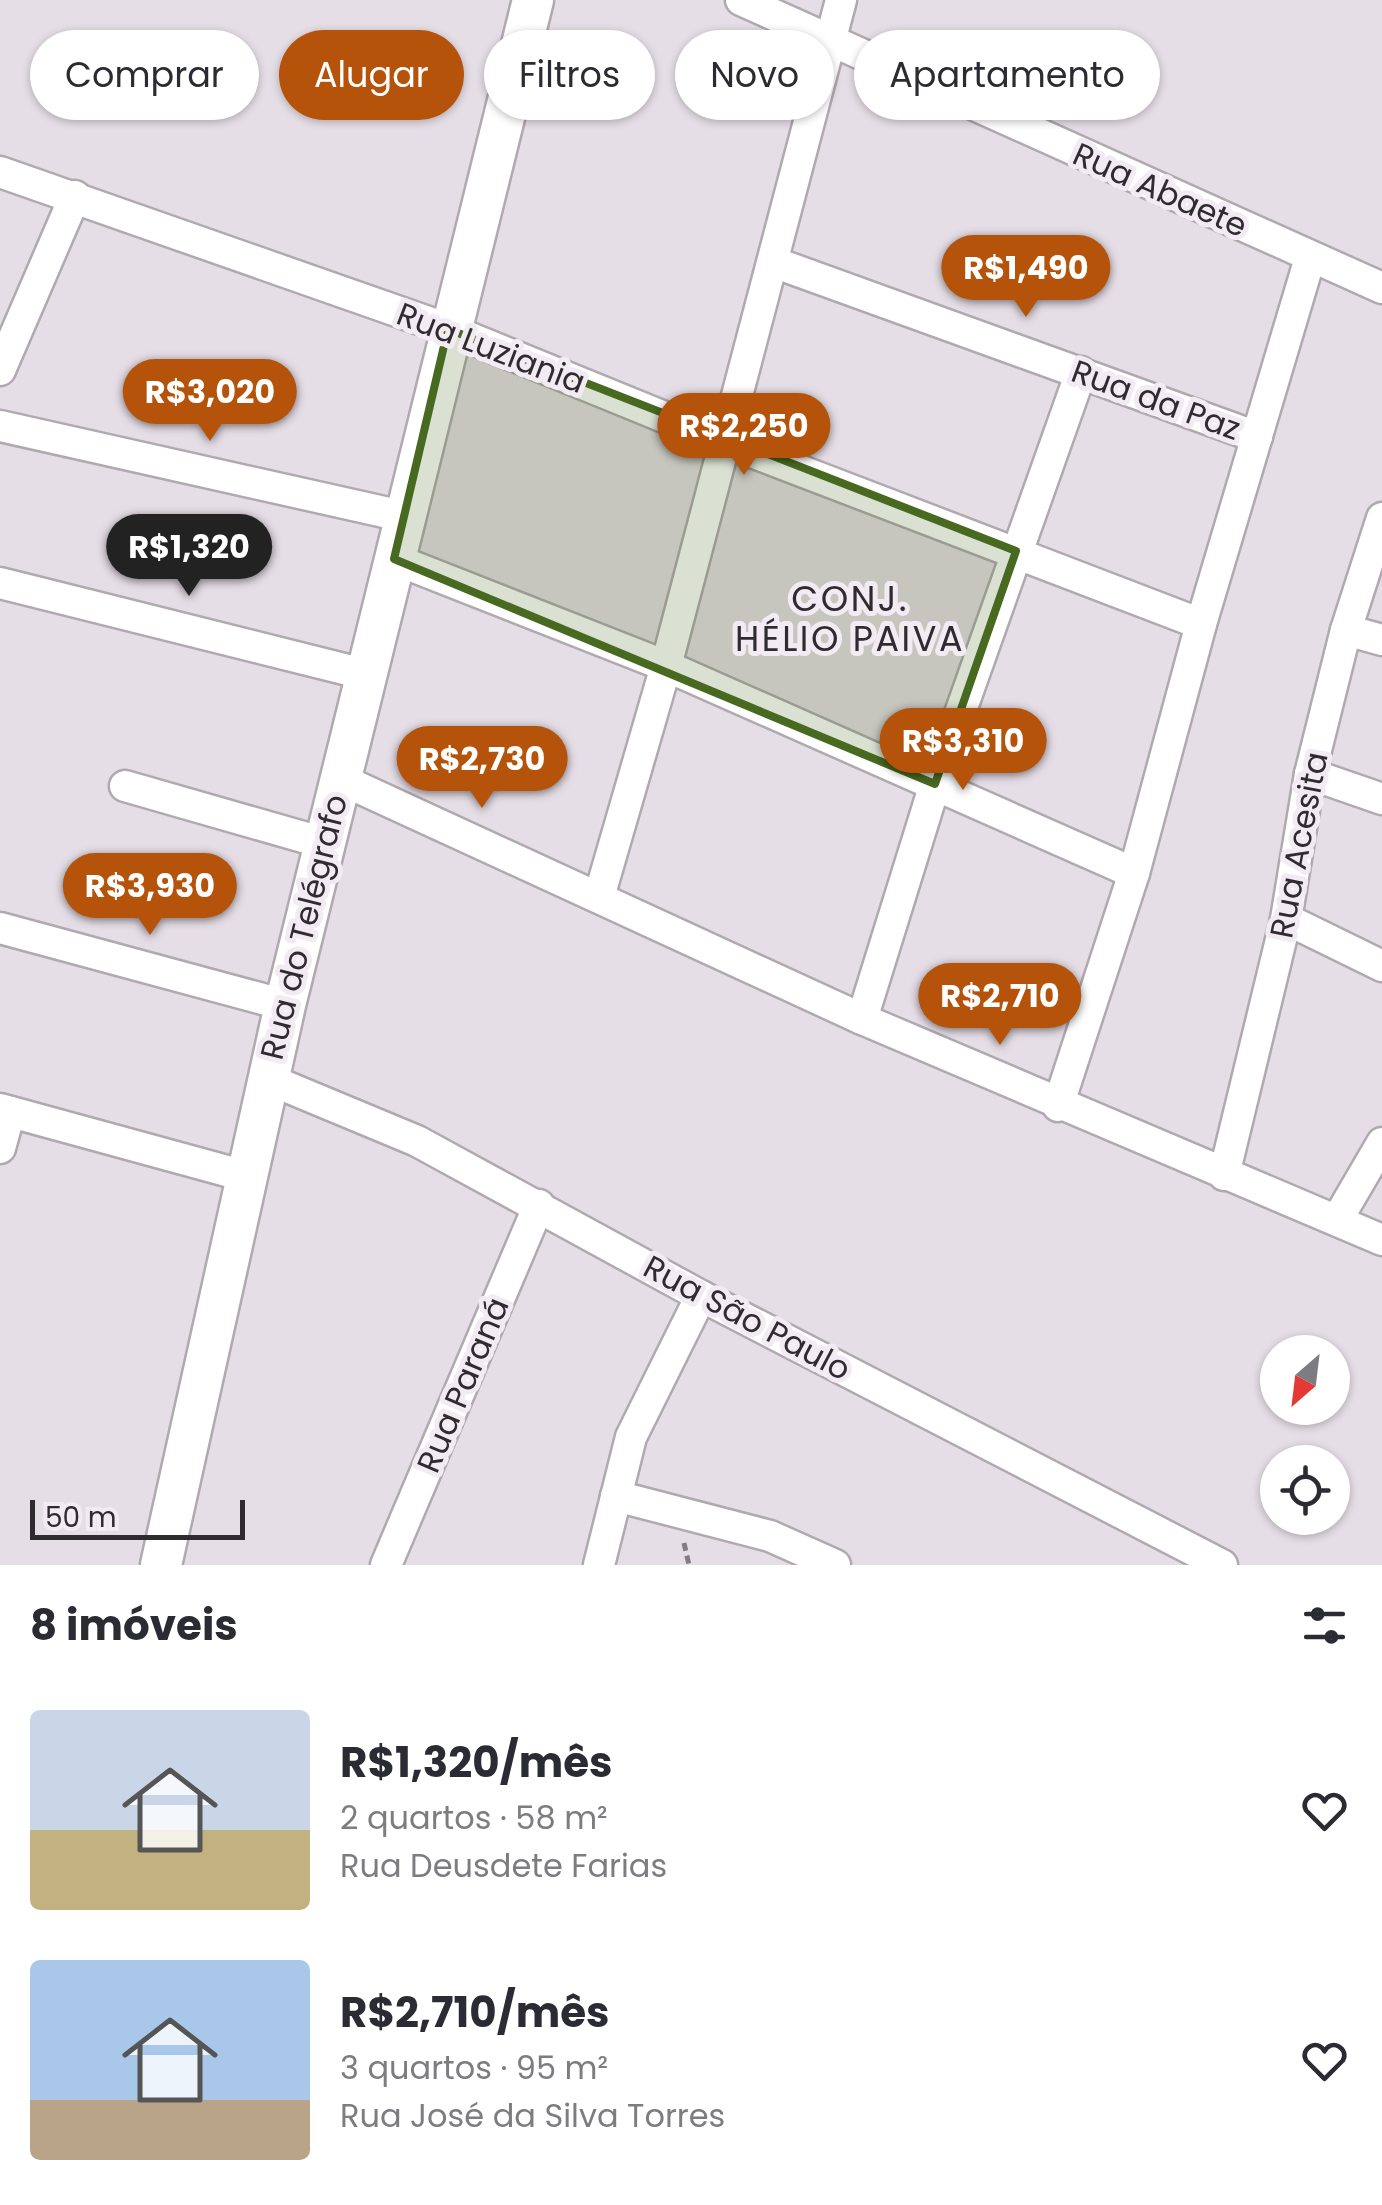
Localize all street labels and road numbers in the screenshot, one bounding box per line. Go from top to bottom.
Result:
street label: Rua Abaete [1066,131,1254,248]
street label: Rua Luziania [390,291,592,404]
street label: Rua da Paz [1065,348,1247,451]
street label: Rua Acesita [1258,748,1339,942]
street label: Rua do Telégrafo [249,790,358,1064]
street label: Rua São Paulo [636,1244,859,1391]
street label: Rua Paraná [405,1290,520,1479]

